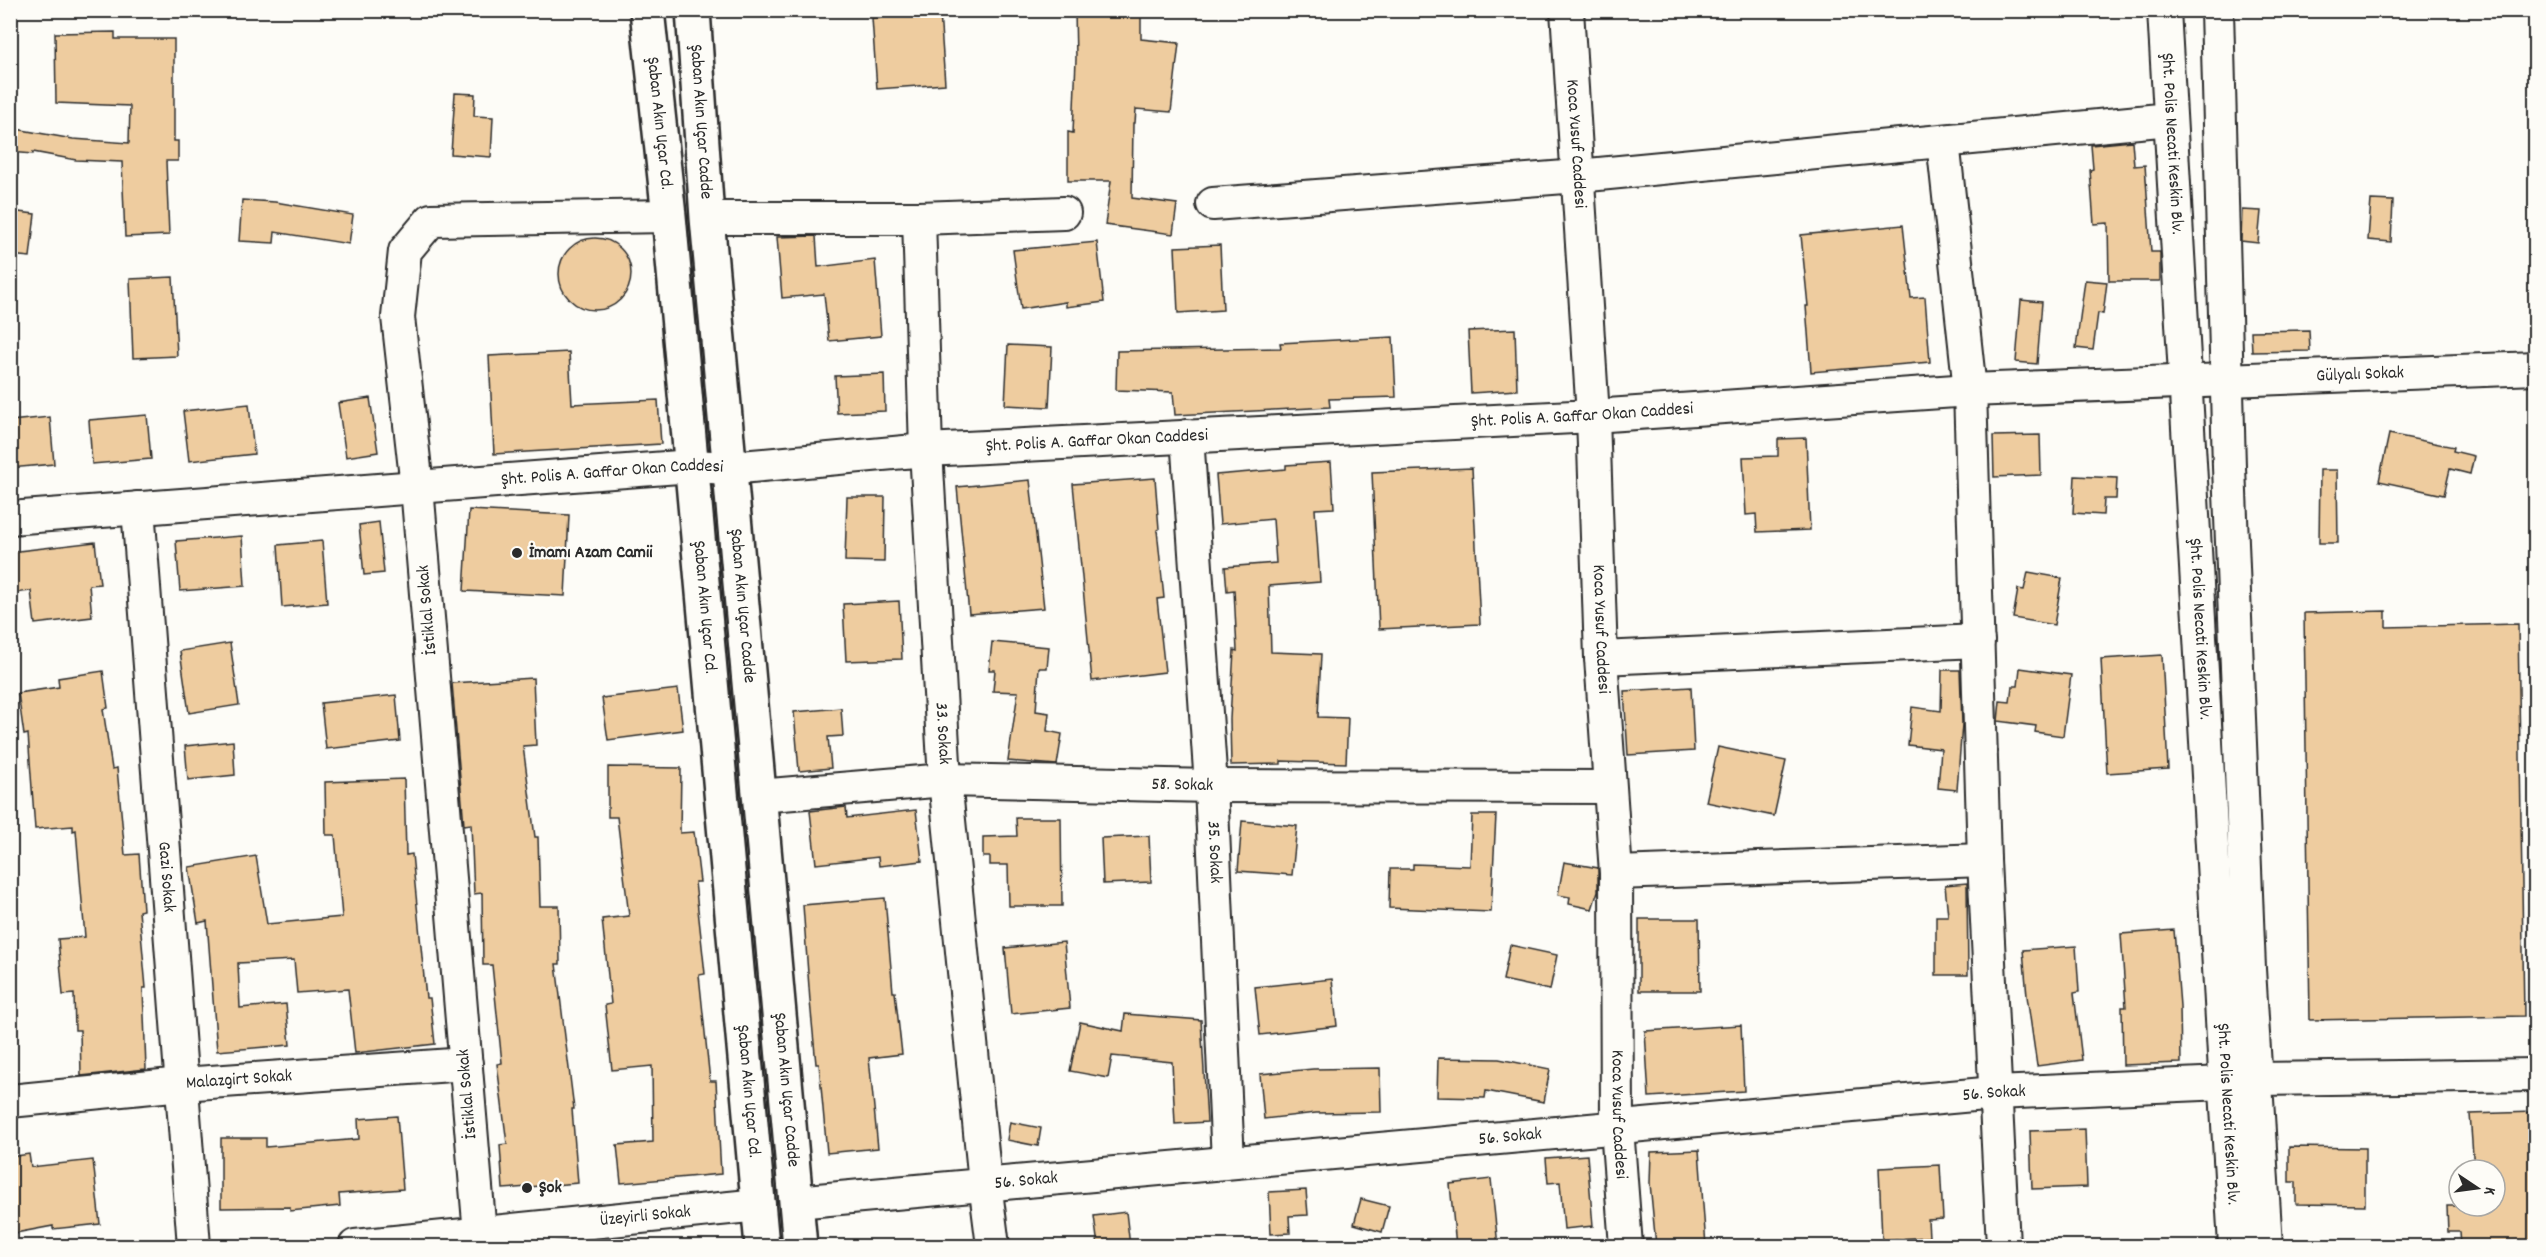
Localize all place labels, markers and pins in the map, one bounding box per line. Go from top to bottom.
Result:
place label: İmamı Azam Camii [529,541,653,566]
marker: İmamı Azam Camii [510,546,524,560]
place label: Şok [539,1176,562,1201]
marker: Şok [520,1181,534,1195]

